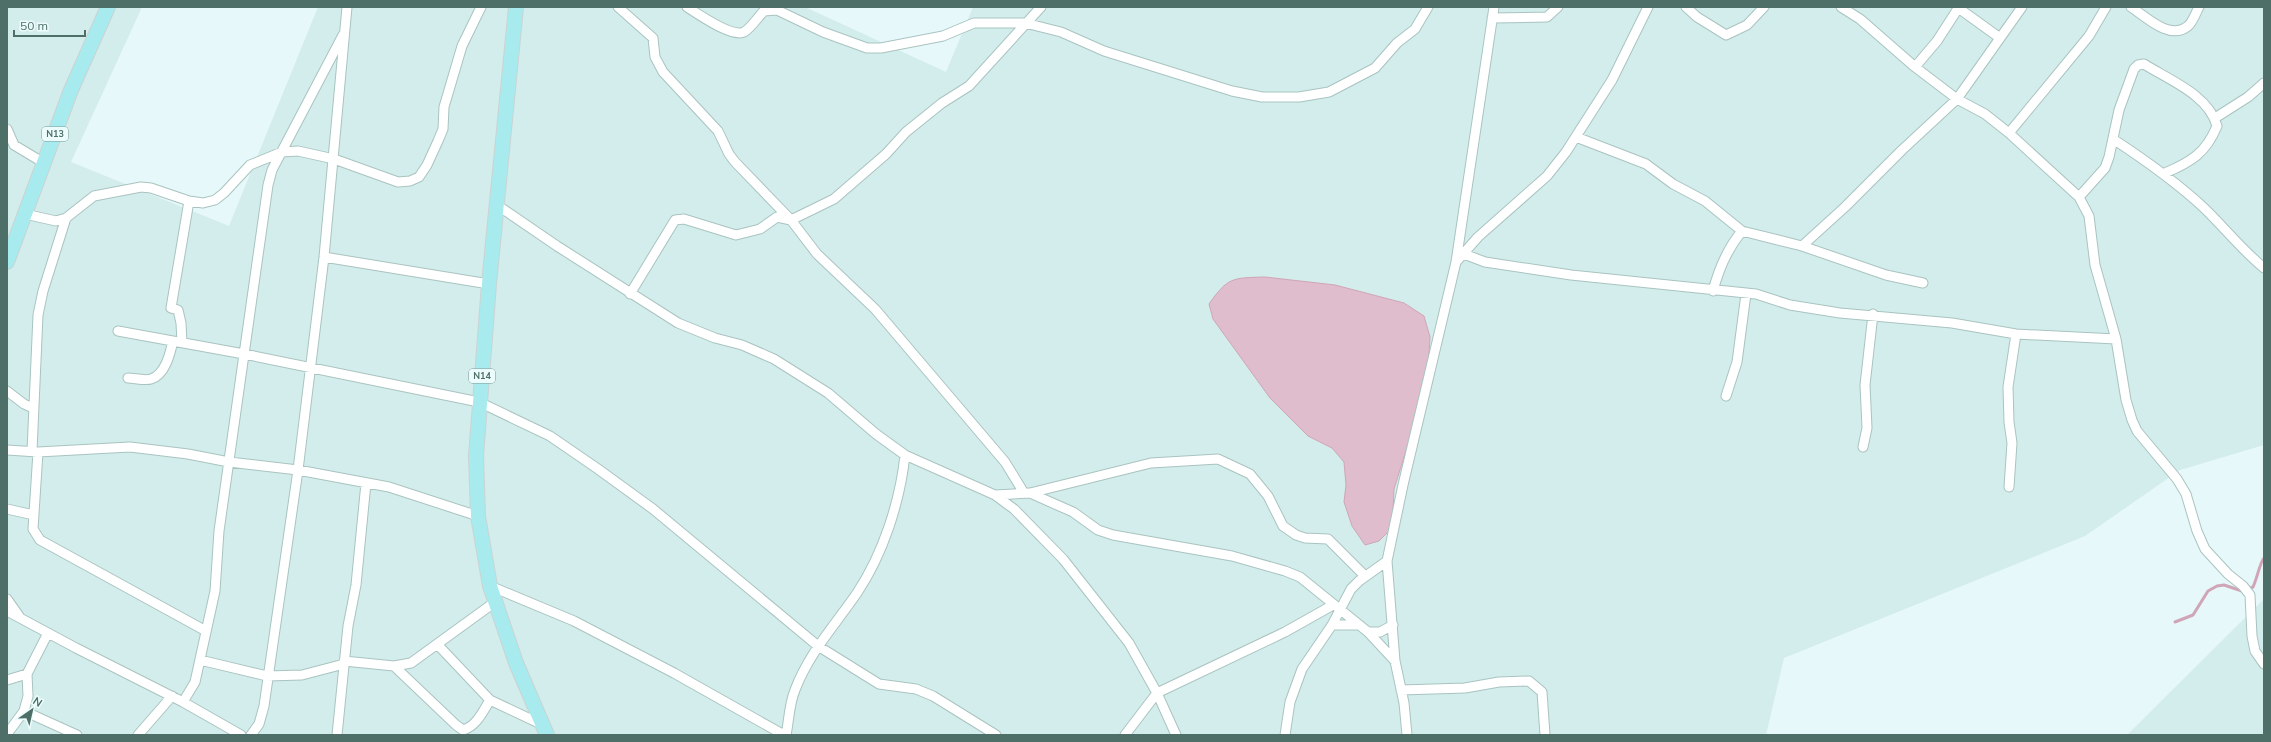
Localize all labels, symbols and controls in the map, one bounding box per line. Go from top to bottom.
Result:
scale bar [14,12,85,38]
text: 50 m [20,18,48,33]
road number: N13 [42,127,68,141]
road number: N14 [469,369,495,383]
north arrow [12,690,52,730]
text: N [30,694,45,710]

